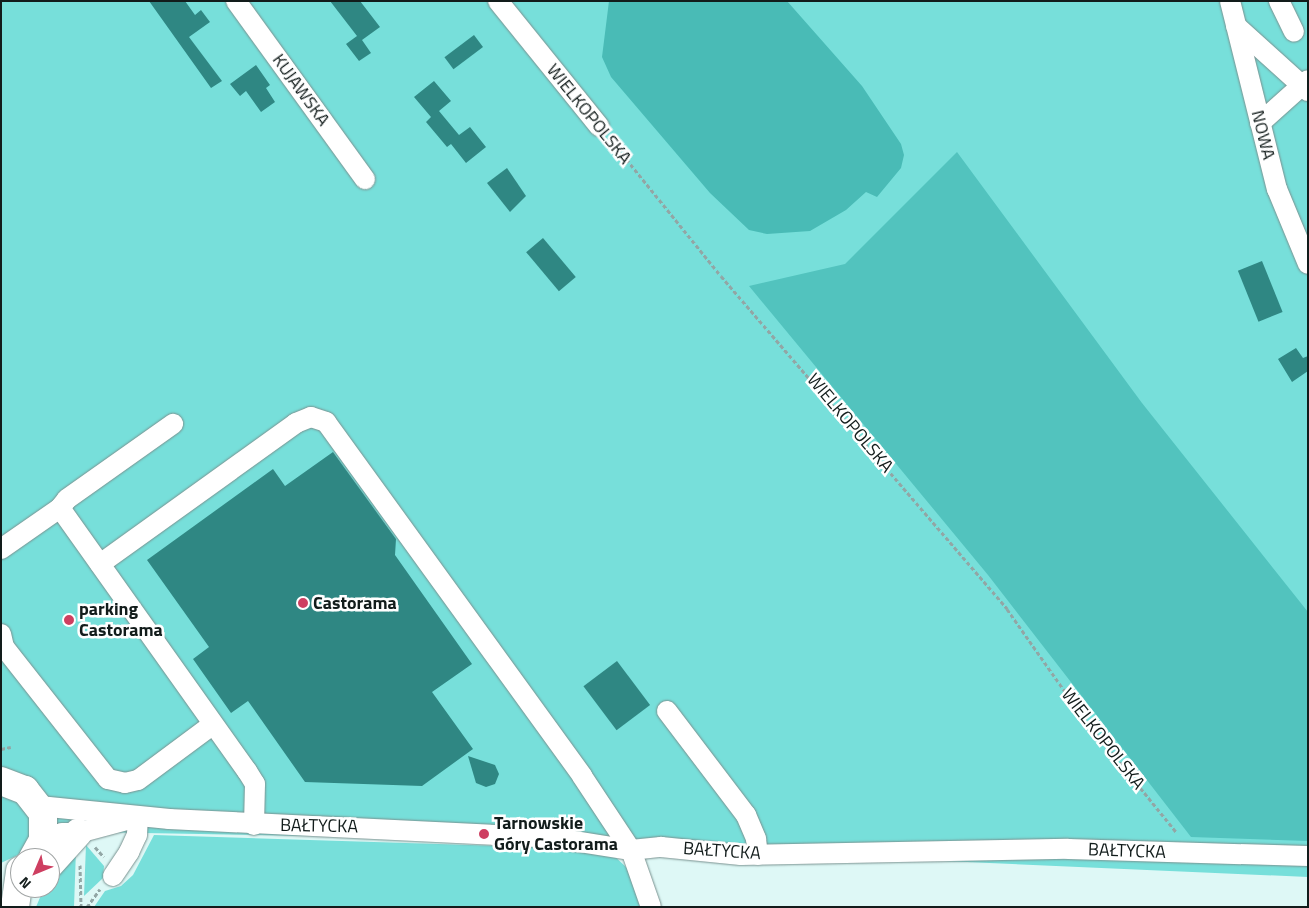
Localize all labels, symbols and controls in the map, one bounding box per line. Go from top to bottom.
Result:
street label: KUJAWSKA [268,50,334,130]
street label: WIELKOPOLSKA [542,60,636,168]
street label: NOWA [1246,108,1280,162]
street label: WIELKOPOLSKA [802,369,898,477]
place label: Castorama [313,592,397,614]
marker: Castorama [297,597,309,609]
place label: parking Castorama [79,599,163,642]
marker: parking Castorama [63,614,75,626]
street label: WIELKOPOLSKA [1057,684,1149,794]
place label: Tarnowskie Góry Castorama [494,813,618,856]
street label: BAŁTYCKA [280,815,358,837]
marker: Tarnowskie Góry Castorama [478,828,490,840]
street label: BAŁTYCKA [682,838,762,864]
street label: BAŁTYCKA [1088,839,1166,863]
north arrow [10,848,60,898]
text: N [14,872,36,894]

